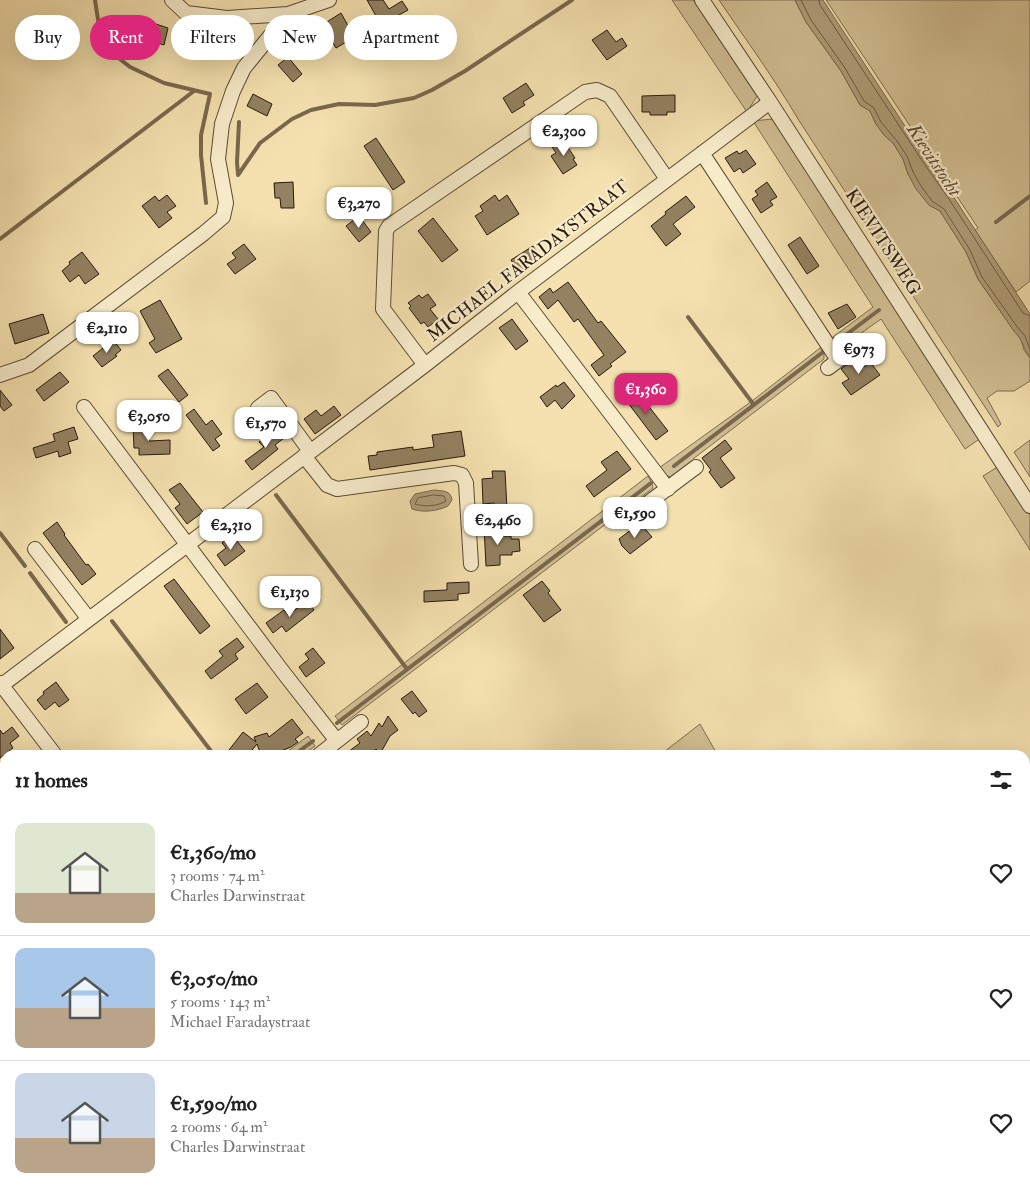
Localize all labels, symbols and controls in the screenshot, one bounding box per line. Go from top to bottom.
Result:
chip: Buy [15,15,80,60]
chip: Rent [90,15,161,60]
chip: Filters [171,15,254,60]
chip: New [264,15,334,60]
chip: Apartment [344,15,457,60]
pin: €2,300 [523,114,605,157]
water label: Kievitstocht [901,118,967,202]
text: €2,300 [542,121,586,141]
street label: MICHAEL FARADAYSTRAAT [423,175,634,347]
street label: KIEVITSWEG [840,184,926,300]
pin: €3,270 [318,186,400,229]
text: €3,270 [338,193,380,213]
pin: €2,110 [66,312,148,354]
text: €2,110 [87,318,127,338]
pin: €973 [829,332,889,375]
text: €973 [843,339,875,359]
pin: €1,360 [605,372,687,415]
text: €1,360 [625,379,667,399]
pin: €3,050 [108,400,190,442]
text: €3,050 [128,406,170,426]
pin: €1,570 [225,406,307,449]
text: €1,570 [245,413,287,433]
pin: €1,590 [594,496,676,539]
text: €1,590 [614,503,656,523]
pin: €2,460 [457,504,539,546]
pin: €2,310 [190,508,272,551]
text: €2,460 [475,510,521,530]
text: €2,310 [210,515,252,535]
pin: €1,130 [249,576,331,618]
text: €1,130 [271,582,309,602]
icon: filters [987,766,1015,794]
text: 11 homes [15,767,88,794]
text: €1,360/mo [170,839,256,866]
icon: home [55,843,115,903]
icon: heart [987,859,1015,887]
text: 3 rooms · 74 m² [170,866,264,886]
text: Charles Darwinstraat [170,886,305,906]
text: €3,050/mo [170,965,258,992]
icon: home [55,968,115,1028]
icon: heart [987,984,1015,1012]
text: 5 rooms · 143 m² [170,992,270,1012]
text: Michael Faradaystraat [170,1012,310,1032]
text: €1,590/mo [170,1090,257,1117]
icon: home [55,1093,115,1153]
icon: heart [987,1109,1015,1137]
text: 2 rooms · 64 m² [170,1117,268,1137]
text: Charles Darwinstraat [170,1137,305,1157]

